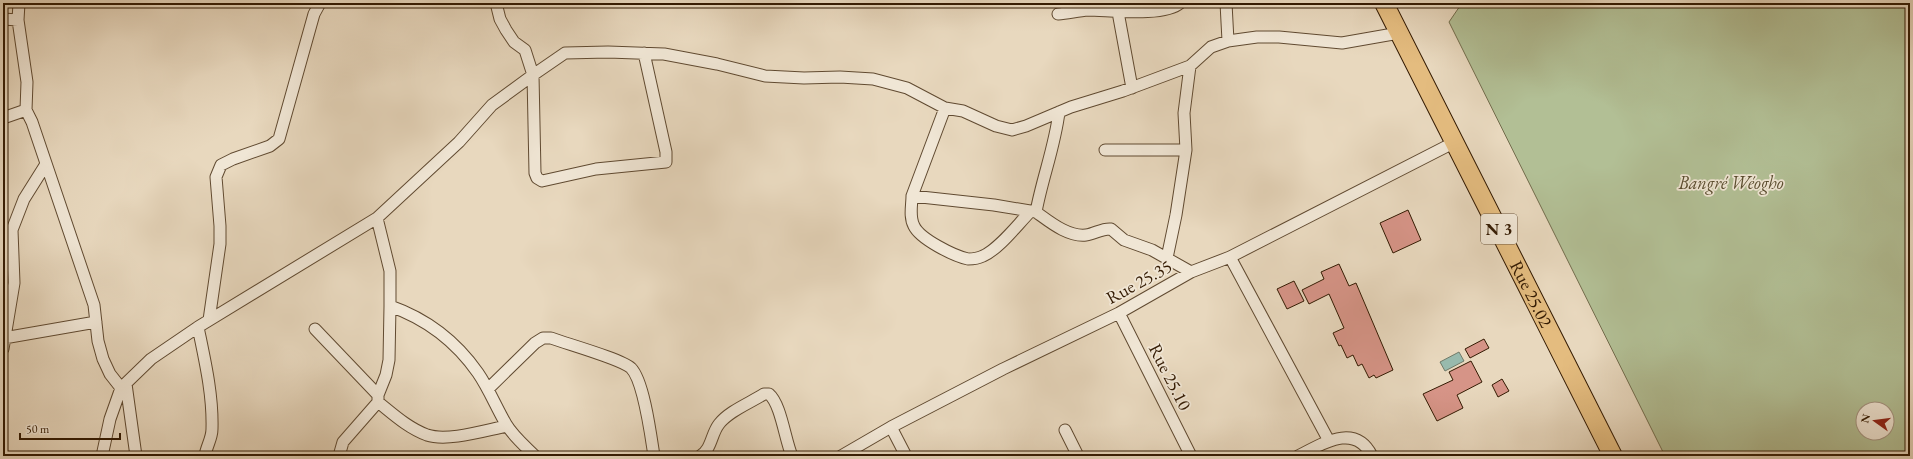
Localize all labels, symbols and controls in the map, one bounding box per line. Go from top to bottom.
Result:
park label: Bangré Wéogho [1677,171,1784,195]
road number: N 3 [1481,214,1517,244]
street label: Rue 25.35 [1102,254,1176,309]
street label: Rue 25.02 [1505,257,1558,331]
street label: Rue 25.10 [1144,340,1197,414]
north arrow [1855,401,1895,441]
text: N [1857,412,1873,425]
scale bar [20,415,120,441]
text: 50 m [26,421,50,437]

